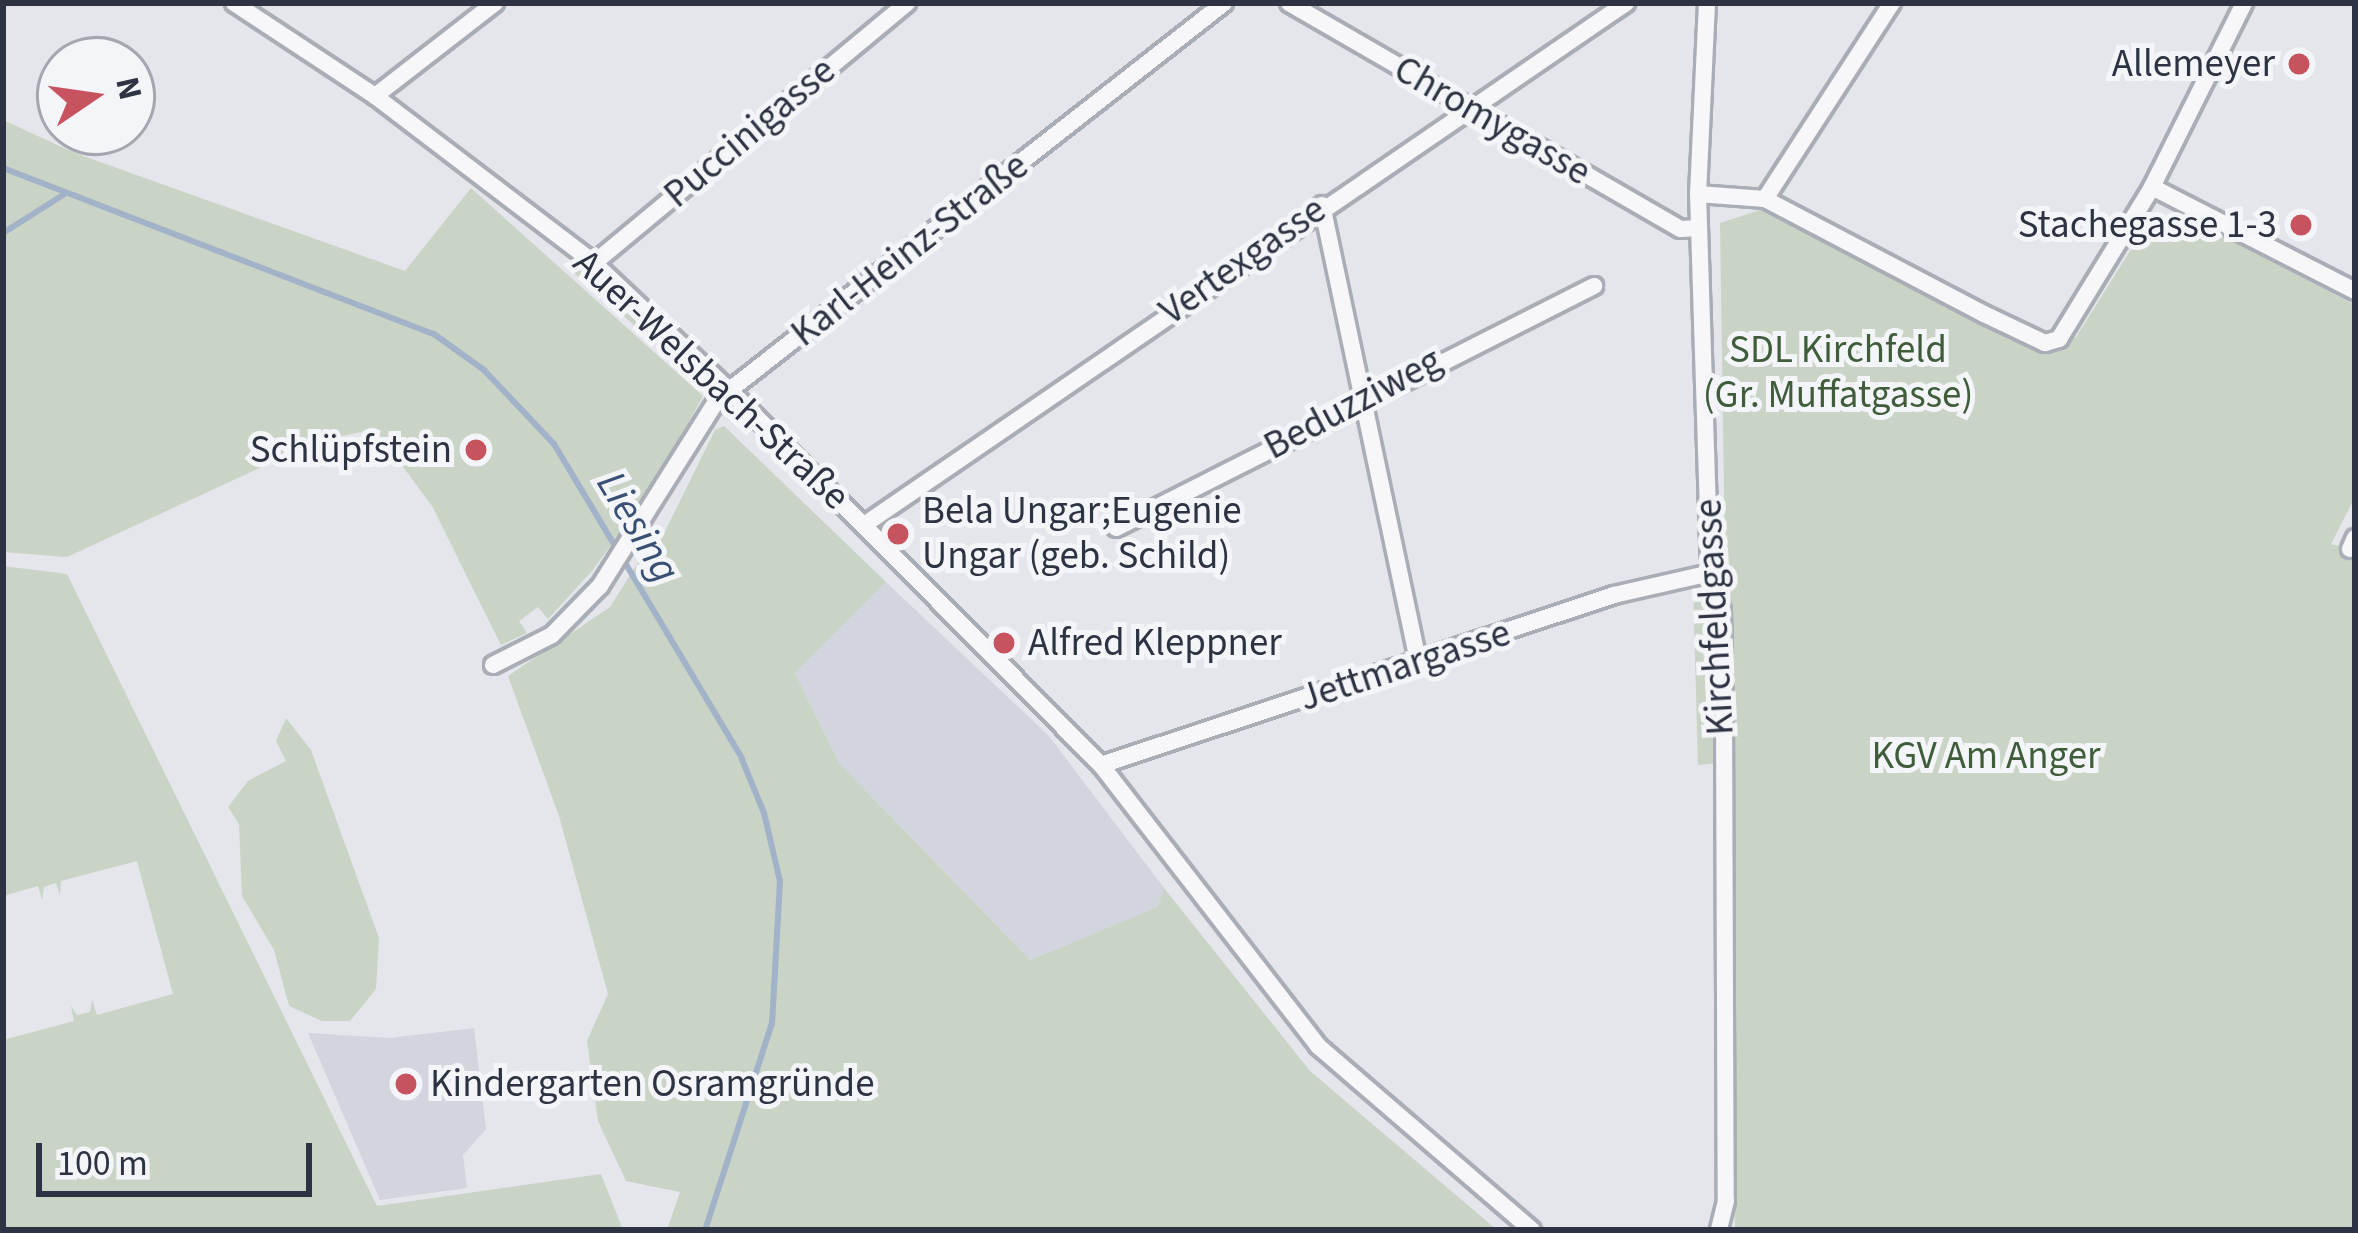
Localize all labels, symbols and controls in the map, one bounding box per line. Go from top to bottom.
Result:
north arrow [36,36,156,156]
place label: Allemeyer [2112,41,2275,87]
street label: Chromygasse [1385,46,1599,196]
street label: Puccinigasse [655,48,845,218]
marker: Allemeyer [2286,51,2312,77]
text: N [103,72,154,104]
street label: Karl-Heinz-Straße [782,143,1038,357]
street label: Vertexgasse [1151,187,1335,335]
place label: Stachegasse 1-3 [2018,202,2277,248]
marker: Stachegasse 1-3 [2288,212,2314,238]
street label: Auer-Welsbach-Straße [563,240,859,520]
park label: SDL Kirchfeld (Gr. Muffatgasse) [1703,328,1973,419]
street label: Beduzziweg [1256,338,1450,470]
place label: Schlüpfstein [250,427,452,473]
marker: Schlüpfstein [463,437,489,463]
water label: Liesing [585,462,691,592]
place label: Bela Ungar;Eugenie Ungar (geb. Schild) [922,489,1242,580]
street label: Kirchfeldgasse [1685,497,1745,737]
marker: Bela Ungar;Eugenie Ungar (geb. Schild) [885,521,911,547]
street label: Jettmargasse [1294,610,1516,722]
place label: Alfred Kleppner [1028,620,1282,666]
marker: Alfred Kleppner [991,630,1017,656]
park label: KGV Am Anger [1871,733,2101,779]
place label: Kindergarten Osramgründe [430,1061,875,1107]
marker: Kindergarten Osramgründe [393,1071,419,1097]
scale bar [42,1119,318,1193]
text: 100 m [57,1138,148,1189]

